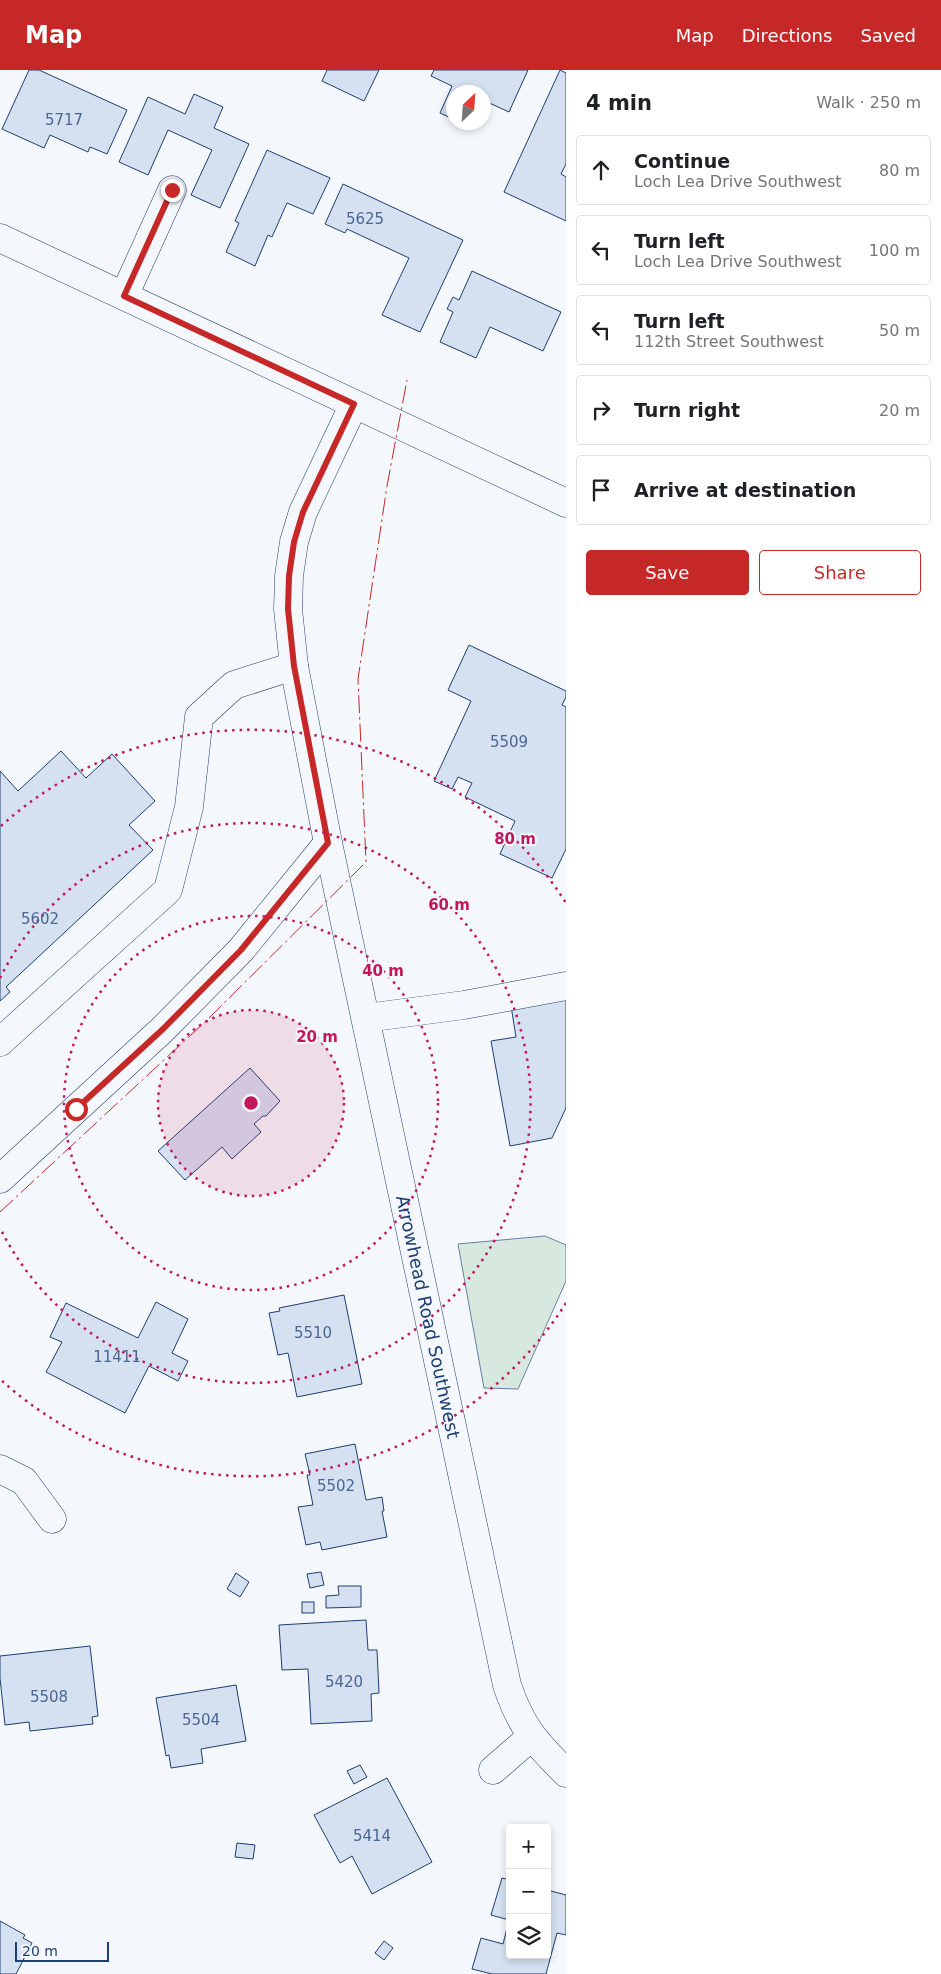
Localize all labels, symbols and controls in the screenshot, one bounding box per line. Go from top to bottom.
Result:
text: Map [25,21,82,49]
text: Map [676,25,714,46]
text: Directions [742,25,832,46]
text: Saved [860,25,916,46]
north arrow [446,85,491,130]
text: 4 min [586,91,652,115]
text: Walk · 250 m [816,93,921,112]
house number: 5717 [45,111,83,129]
text: Continue [634,150,730,172]
icon: ahead [587,156,615,184]
text: 80 m [879,161,920,180]
text: Loch Lea Drive Southwest [634,172,842,191]
route end [161,179,184,202]
house number: 5625 [346,210,384,228]
text: Turn left [634,230,725,252]
icon: left [587,236,615,264]
text: 100 m [869,241,920,260]
text: Loch Lea Drive Southwest [634,252,842,271]
text: Turn left [634,310,725,332]
icon: left [587,316,615,344]
text: 50 m [879,321,920,340]
text: 112th Street Southwest [634,332,824,351]
icon: right [587,396,615,424]
text: Turn right [634,399,740,421]
text: 20 m [879,401,920,420]
icon: arrive [587,476,615,504]
text: Arrive at destination [634,479,856,501]
button: Save [586,550,749,595]
button: Share [759,550,921,595]
house number: 5509 [490,733,528,751]
text: 80 m [494,830,536,848]
text: 60 m [428,896,470,914]
house number: 5602 [21,910,59,928]
text: 40 m [362,962,404,980]
text: 20 m [296,1028,338,1046]
centre of rings [242,1094,260,1112]
route start [65,1098,88,1121]
street label: Arrowhead Road Southwest [393,1193,465,1440]
house number: 5510 [294,1324,332,1342]
house number: 11411 [93,1348,141,1366]
house number: 5502 [317,1477,355,1495]
house number: 5420 [325,1673,363,1691]
house number: 5508 [30,1688,68,1706]
house number: 5504 [182,1711,220,1729]
map controls [506,1824,551,1959]
button: + [506,1824,551,1869]
house number: 5414 [353,1827,391,1845]
button: − [506,1869,551,1914]
button: layers [506,1914,551,1959]
scale bar [15,1939,109,1962]
text: 20 m [22,1943,58,1959]

